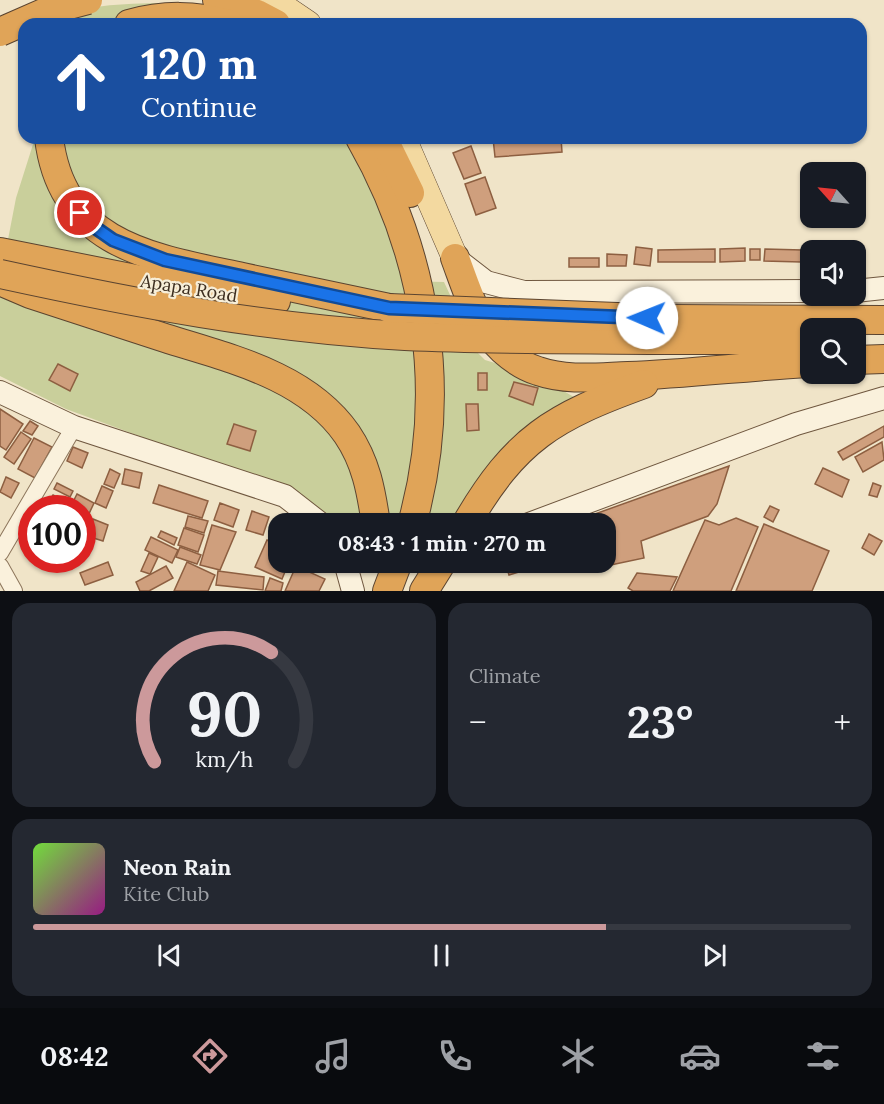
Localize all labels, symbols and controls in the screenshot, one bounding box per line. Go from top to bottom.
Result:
text: 120 m [141,37,257,91]
icon: ahead [42,42,120,120]
text: Continue [141,90,257,124]
north arrow [800,162,866,228]
map controls [800,162,866,384]
pin [54,187,105,238]
icon: arrive [63,196,96,229]
button: sound [800,240,866,306]
street label: Apapa Road [138,269,239,307]
position arrow [615,286,679,350]
button: search [800,318,866,384]
speed limit sign: 100 [18,495,96,573]
text: 08:43 · 1 min · 270 m [338,529,546,557]
text: Climate [469,663,541,688]
text: 90 [186,673,262,753]
text: 23° [627,693,693,750]
text: − [469,701,487,743]
text: + [833,701,851,743]
text: km/h [195,745,253,773]
text: Neon Rain [123,853,231,881]
text: Kite Club [123,881,209,906]
icon: previous [153,939,186,972]
icon: pause [425,939,458,972]
icon: next [698,939,731,972]
icon: directions [189,1035,231,1077]
icon: music [312,1035,354,1077]
icon: phone [434,1035,476,1077]
icon: climate [557,1035,599,1077]
icon: car [679,1035,721,1077]
icon: filters [802,1035,844,1077]
text: 08:42 [40,1039,109,1073]

